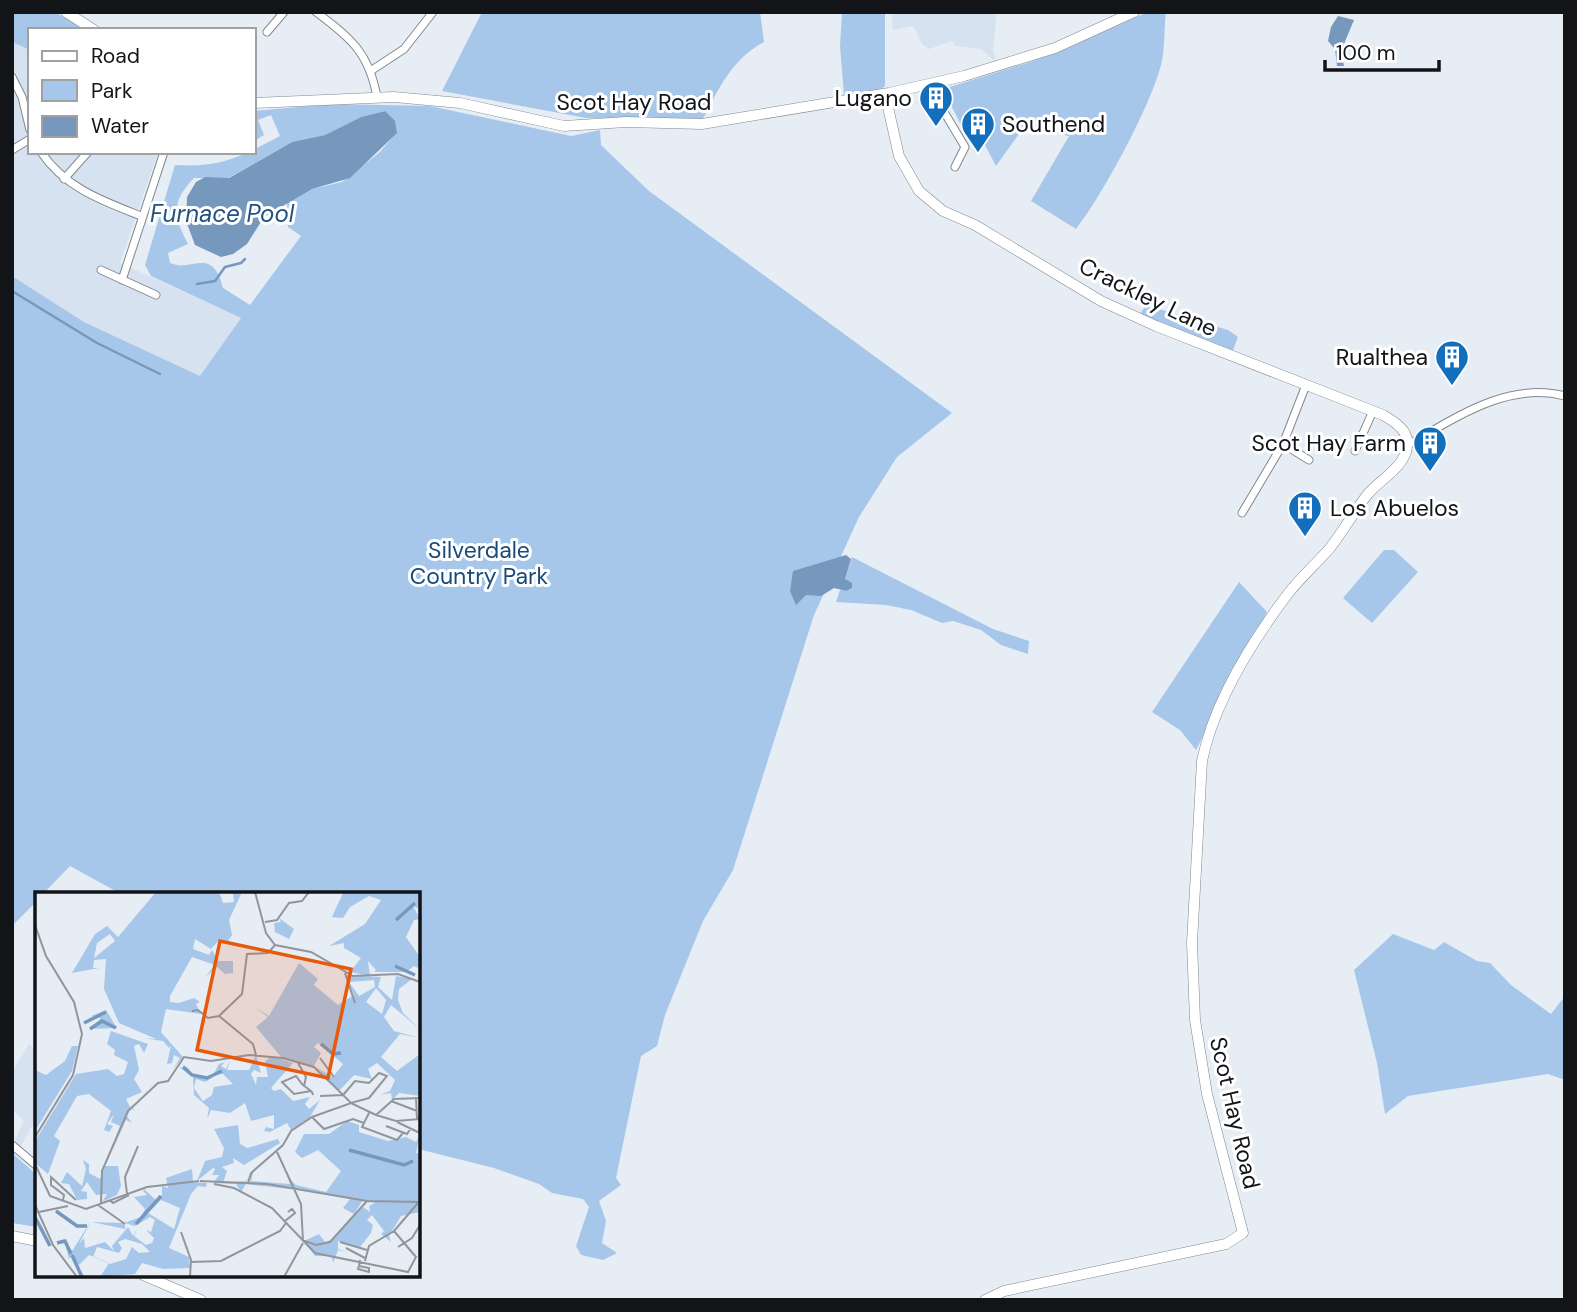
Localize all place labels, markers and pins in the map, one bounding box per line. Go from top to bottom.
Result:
building icon: Lugano [917,79,955,128]
place label: Lugano [835,83,912,113]
building icon: Southend [959,105,997,154]
place label: Southend [1002,109,1105,139]
building icon: Rualthea [1433,338,1471,387]
place label: Rualthea [1336,342,1428,372]
building icon: Scot Hay Farm [1411,424,1449,473]
place label: Scot Hay Farm [1251,428,1406,458]
building icon: Los Abuelos [1286,489,1324,538]
place label: Los Abuelos [1330,493,1459,523]

